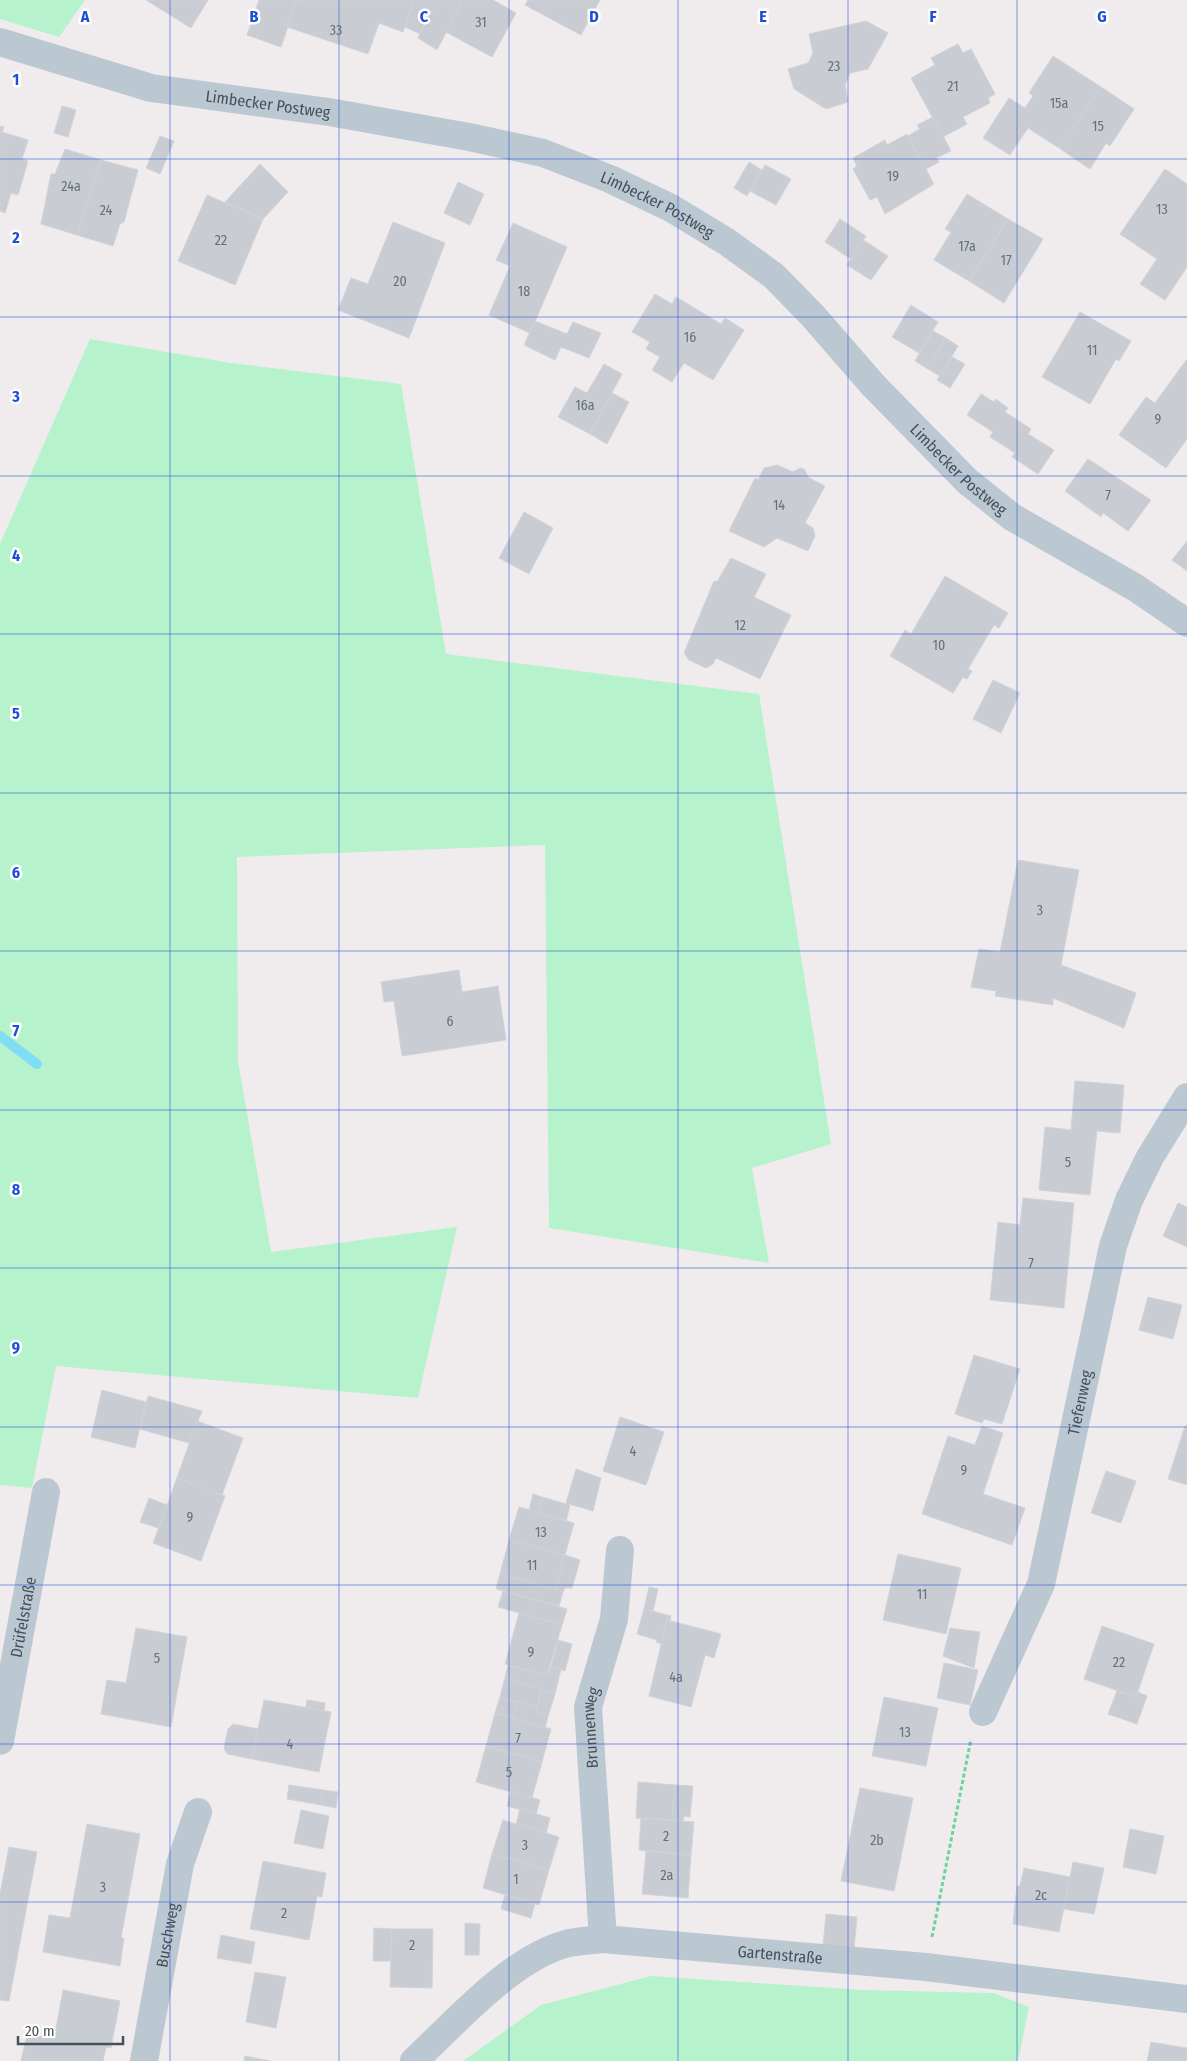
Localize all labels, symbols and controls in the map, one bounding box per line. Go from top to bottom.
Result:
text: A [80,7,90,26]
text: B [250,7,259,26]
text: C [420,7,429,26]
text: D [589,7,599,26]
text: E [759,7,767,26]
text: F [929,7,937,26]
text: G [1097,7,1107,26]
house number: 31 [475,14,487,31]
house number: 33 [330,22,342,39]
house number: 23 [828,58,840,75]
text: 1 [13,70,19,89]
house number: 21 [947,78,959,95]
street label: Limbecker Postweg [205,86,332,122]
house number: 15a [1050,95,1069,112]
house number: 15 [1092,118,1104,135]
street label: Limbecker Postweg [598,167,718,242]
house number: 19 [887,168,899,185]
house number: 24a [61,178,81,195]
house number: 13 [1156,201,1168,218]
house number: 24 [100,202,113,219]
text: 2 [11,228,20,247]
house number: 22 [215,232,227,249]
house number: 17a [958,238,976,255]
house number: 17 [1000,252,1012,269]
house number: 20 [393,273,407,290]
house number: 18 [518,283,530,300]
house number: 16 [684,329,696,346]
house number: 11 [1087,342,1097,359]
text: 3 [11,387,20,406]
house number: 16a [575,397,595,414]
house number: 9 [1155,411,1162,428]
street label: Limbecker Postweg [906,420,1011,520]
house number: 7 [1105,487,1111,504]
house number: 14 [773,497,785,514]
text: 4 [12,546,20,565]
house number: 12 [734,617,746,634]
house number: 10 [933,637,945,654]
text: 5 [12,704,20,723]
text: 6 [12,863,20,882]
house number: 3 [1037,902,1043,919]
house number: 6 [447,1013,454,1030]
text: 7 [13,1021,20,1040]
house number: 5 [1065,1154,1071,1171]
text: 8 [12,1180,21,1199]
house number: 7 [1028,1255,1034,1272]
text: 9 [12,1338,20,1357]
street label: Tiefenweg [1064,1368,1096,1437]
house number: 4 [630,1443,637,1460]
house number: 9 [961,1462,968,1479]
house number: 9 [187,1509,194,1526]
house number: 13 [535,1524,547,1541]
house number: 11 [527,1557,537,1574]
street label: Drüfelstraße [7,1575,40,1659]
house number: 11 [917,1586,927,1603]
house number: 9 [528,1644,535,1661]
house number: 5 [154,1650,160,1667]
house number: 22 [1113,1654,1125,1671]
house number: 4a [669,1669,683,1686]
street label: Brunnenweg [579,1684,604,1769]
house number: 13 [899,1724,911,1741]
house number: 7 [515,1730,521,1747]
house number: 4 [287,1736,294,1753]
house number: 5 [506,1764,512,1781]
house number: 2 [663,1828,669,1845]
house number: 2b [870,1832,884,1849]
house number: 3 [522,1837,528,1854]
house number: 2a [661,1867,674,1884]
house number: 1 [513,1871,519,1888]
house number: 3 [100,1879,106,1896]
house number: 2c [1035,1887,1047,1904]
street label: Buschweg [152,1901,183,1969]
house number: 2 [281,1905,287,1922]
house number: 2 [409,1937,415,1954]
street label: Gartenstraße [737,1942,824,1968]
scale bar [18,2014,122,2046]
text: 20 m [25,2022,55,2040]

